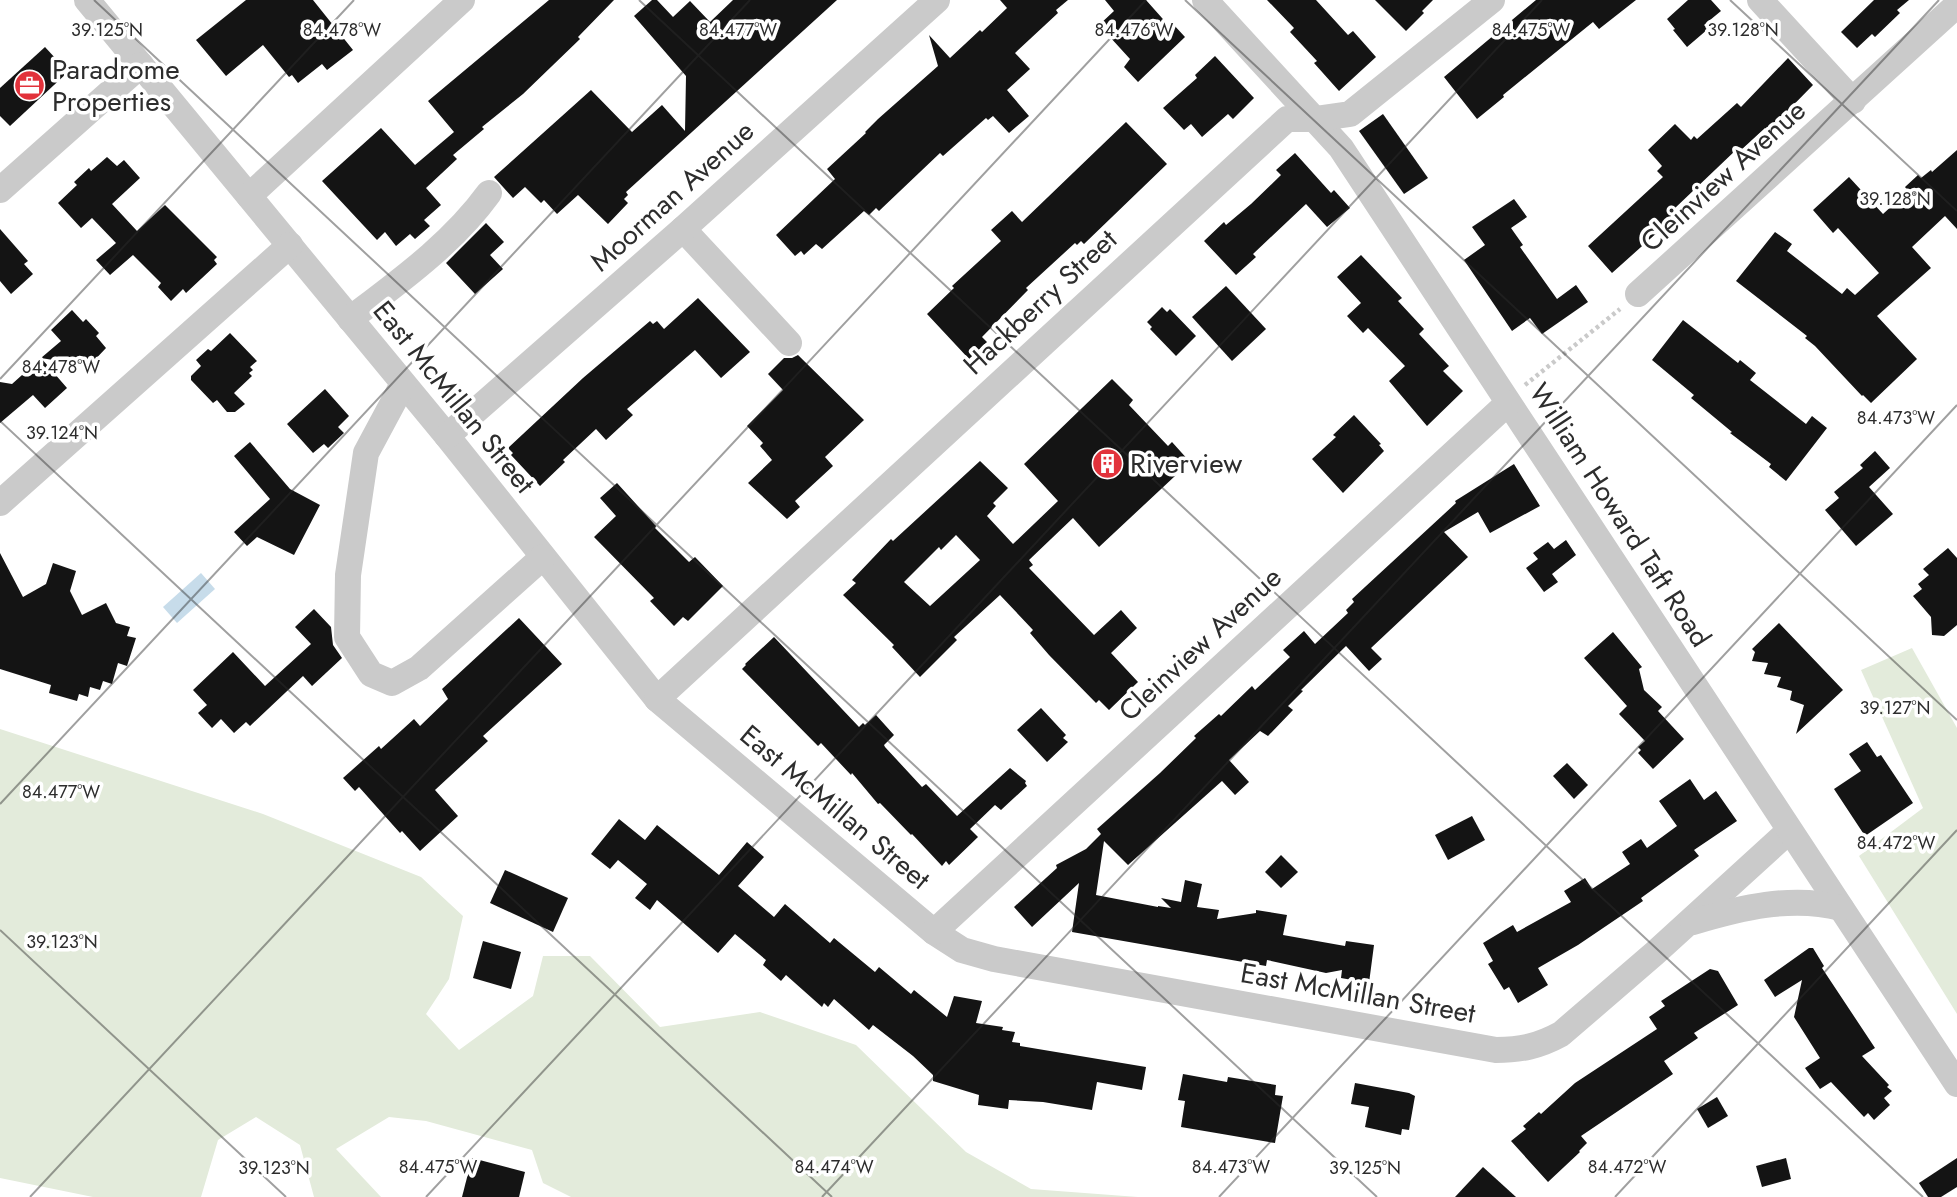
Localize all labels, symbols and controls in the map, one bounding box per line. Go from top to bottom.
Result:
text: 39.125°N [71,17,143,43]
text: 84.478°W [303,17,381,43]
text: 84.477°W [699,17,777,43]
text: 84.476°W [1095,17,1174,43]
text: 84.475°W [1492,17,1570,43]
text: 39.128°N [1707,17,1779,43]
place label: Paradrome Properties [52,49,180,122]
office icon: Paradrome Properties [12,68,46,102]
street label: Cleinview Avenue [1631,90,1815,262]
street label: Moorman Avenue [581,111,763,281]
text: 39.128°N [1859,186,1931,212]
street label: Hackberry Street [954,220,1126,384]
street label: East McMillan Street [363,292,545,502]
text: 84.478°W [22,354,100,380]
street label: William Howard Taft Road [1519,375,1721,655]
text: 84.473°W [1857,405,1935,431]
text: 39.124°N [26,420,98,446]
place label: Riverview [1130,443,1242,484]
building icon: Riverview [1090,446,1124,480]
street label: Cleinview Avenue [1109,557,1291,731]
text: 39.127°N [1859,695,1931,721]
street label: East McMillan Street [731,715,939,899]
text: 84.477°W [22,779,100,805]
text: 84.472°W [1857,830,1936,856]
text: 39.123°N [26,929,98,955]
street label: East McMillan Street [1237,952,1479,1034]
text: 84.475°W [399,1154,477,1180]
text: 84.474°W [795,1154,874,1180]
text: 84.473°W [1192,1154,1270,1180]
text: 84.472°W [1588,1154,1667,1180]
text: 39.123°N [238,1155,310,1181]
text: 39.125°N [1329,1155,1401,1181]

